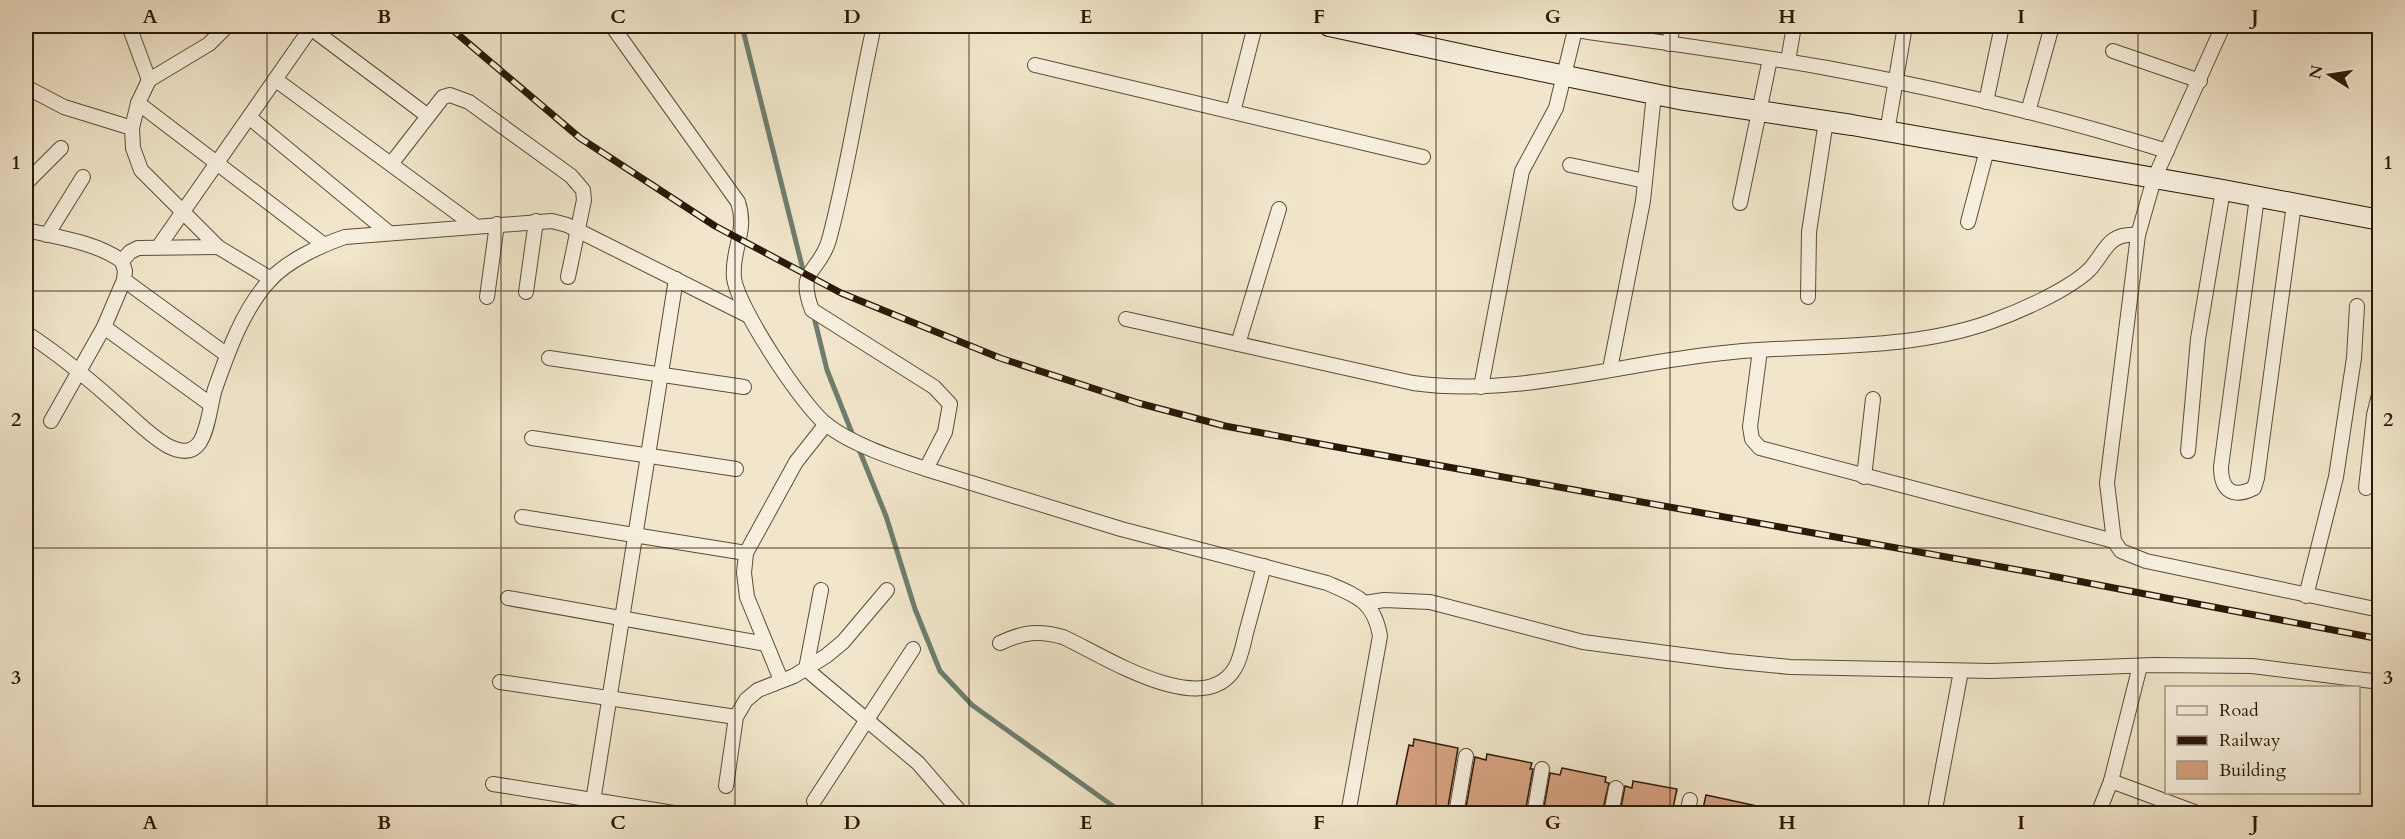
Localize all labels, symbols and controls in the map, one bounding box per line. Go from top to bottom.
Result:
text: A [142,3,158,30]
text: B [377,3,391,30]
text: C [610,3,626,30]
text: D [843,3,861,30]
text: E [1080,3,1092,30]
text: F [1313,3,1325,30]
text: G [1545,3,1561,30]
text: H [1778,3,1796,30]
text: I [2017,3,2025,30]
text: J [2248,3,2259,30]
north arrow [2300,45,2360,105]
text: N [2304,63,2329,81]
text: 1 [11,149,21,176]
text: 1 [2383,149,2393,176]
text: 2 [11,406,21,433]
text: 2 [2383,406,2393,433]
text: 3 [11,664,21,691]
text: 3 [2383,664,2393,691]
legend [2165,686,2360,794]
text: Road [2219,698,2259,723]
text: Railway [2219,728,2281,753]
text: Building [2219,758,2287,783]
text: A [142,809,158,836]
text: B [377,809,391,836]
text: C [610,809,626,836]
text: D [843,809,861,836]
text: E [1080,809,1092,836]
text: F [1313,809,1325,836]
text: G [1545,809,1561,836]
text: H [1778,809,1796,836]
text: I [2017,809,2025,836]
text: J [2248,809,2259,836]

